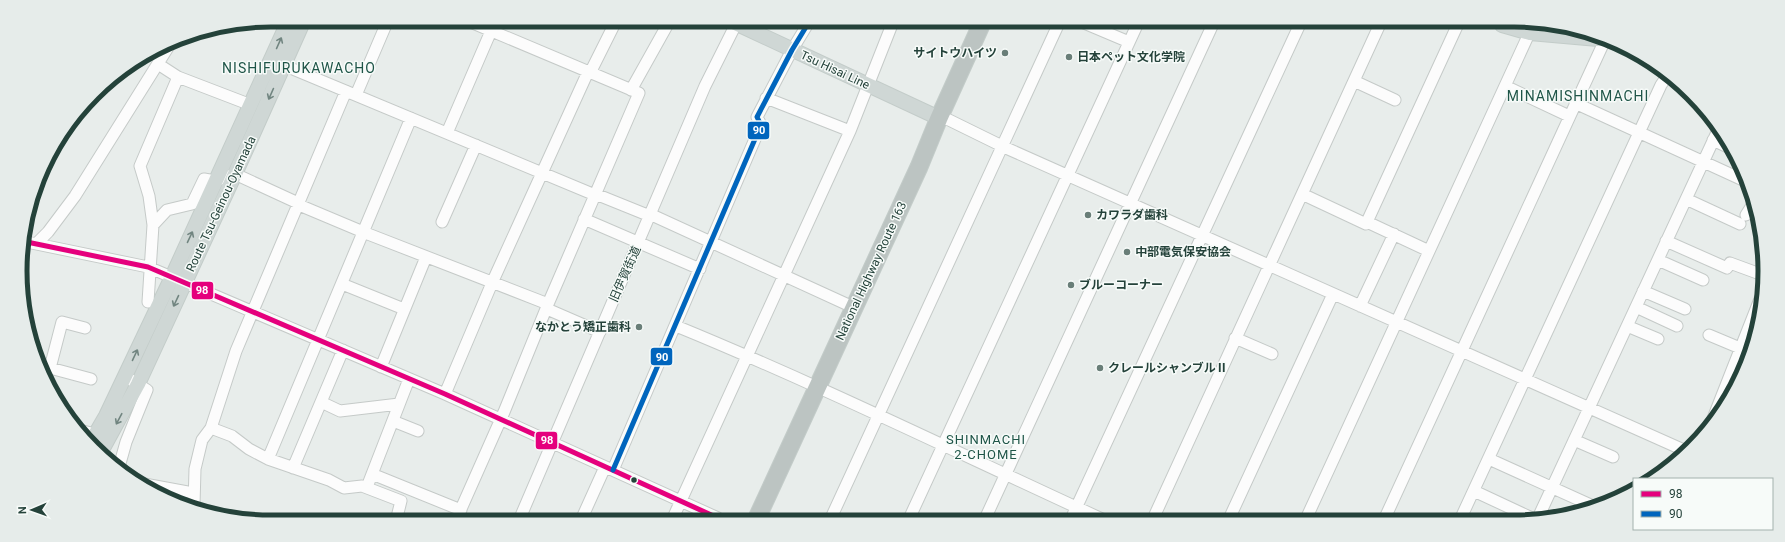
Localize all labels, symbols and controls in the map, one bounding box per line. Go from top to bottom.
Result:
one-way arrow [276,37,283,49]
place label: サイトウハイツ [913,46,997,60]
street label: Tsu Hisai Line [798,48,872,92]
marker: サイトウハイツ [1000,48,1010,58]
place label: 日本ペット文化学院 [1077,50,1185,64]
marker: 日本ペット文化学院 [1064,52,1074,62]
district label: NISHIFURUKAWACHO [222,60,376,76]
one-way arrow [267,88,274,100]
district label: MINAMISHINMACHI [1507,88,1649,104]
line badge: 90 [747,121,770,140]
text: 90 [753,124,765,137]
street label: Route Tsu-Geinou-Oyamada [183,134,259,274]
street label: National Highway Route 163 [833,200,909,342]
place label: カワラダ歯科 [1096,208,1168,222]
marker: カワラダ歯科 [1083,210,1093,220]
one-way arrow [186,232,194,244]
street label: 旧伊賀街道 [606,244,644,304]
place label: 中部電気保安協会 [1135,245,1231,259]
marker: 中部電気保安協会 [1122,247,1132,257]
place label: ブルーコーナー [1079,278,1163,292]
marker: ブルーコーナー [1066,280,1076,290]
line badge: 98 [191,281,214,300]
text: 98 [196,284,208,297]
one-way arrow [171,295,179,307]
place label: なかとう矯正歯科 [535,320,631,334]
marker: なかとう矯正歯科 [634,322,644,332]
line badge: 90 [650,347,673,366]
one-way arrow [132,349,139,361]
text: 90 [656,351,668,364]
place label: クレールシャンブルⅡ [1108,361,1228,375]
marker: クレールシャンブルⅡ [1095,363,1105,373]
one-way arrow [115,412,123,424]
line badge: 98 [535,431,558,450]
district label: SHINMACHI 2-CHOME [946,432,1026,462]
text: 98 [541,434,553,447]
unlabelled marker [629,475,639,485]
legend [1633,478,1773,530]
text: 98 [1669,487,1683,501]
north arrow [12,490,52,530]
text: N [16,506,29,514]
text: 90 [1669,507,1683,521]

